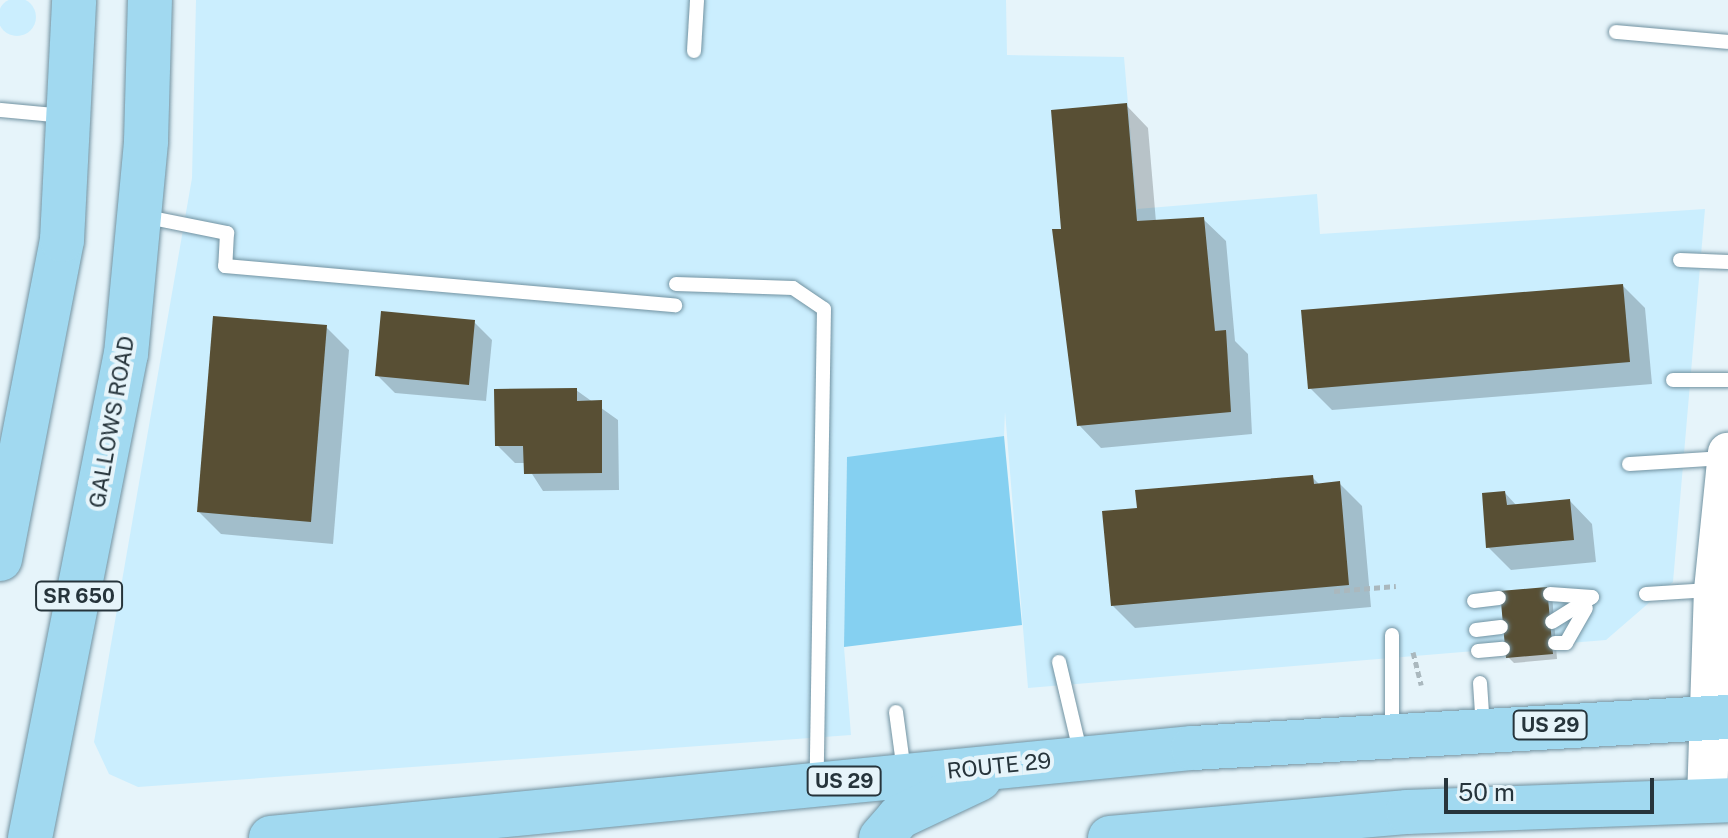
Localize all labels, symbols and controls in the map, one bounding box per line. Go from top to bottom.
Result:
street label: GALLOWS ROAD [84,334,140,510]
road number: SR 650 [35,580,123,612]
road number: US 29 [1512,709,1588,741]
street label: ROUTE 29 [946,747,1052,785]
scale bar [1448,762,1658,812]
road number: US 29 [806,765,882,797]
text: 50 m [1458,778,1515,806]

